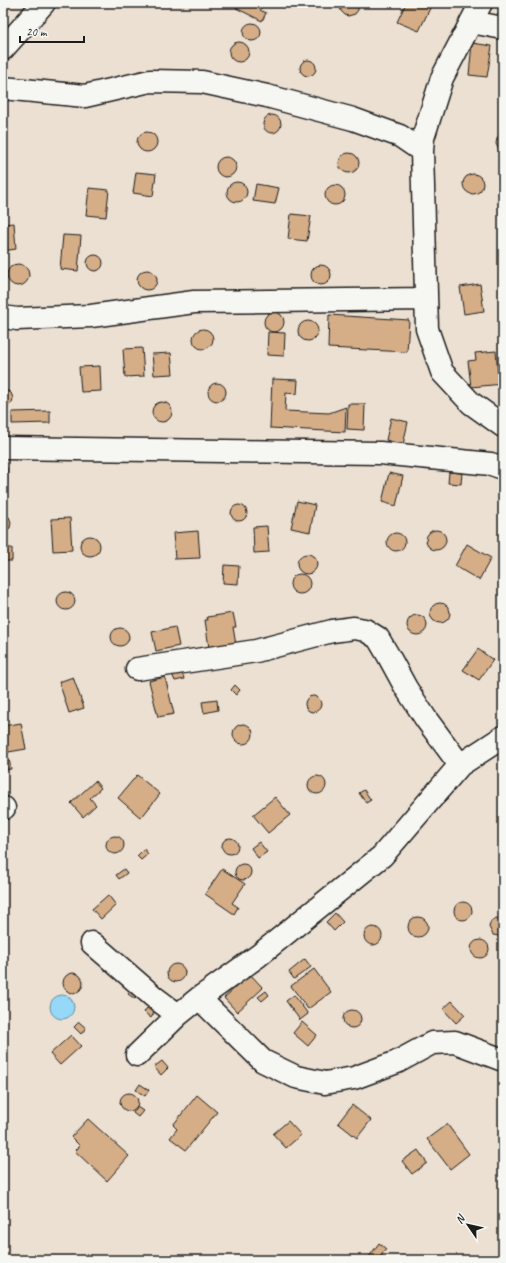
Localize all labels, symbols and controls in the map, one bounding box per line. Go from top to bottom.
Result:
scale bar [20,18,84,44]
text: 20 m [26,24,48,40]
north arrow [448,1205,488,1245]
text: N [452,1211,469,1226]

